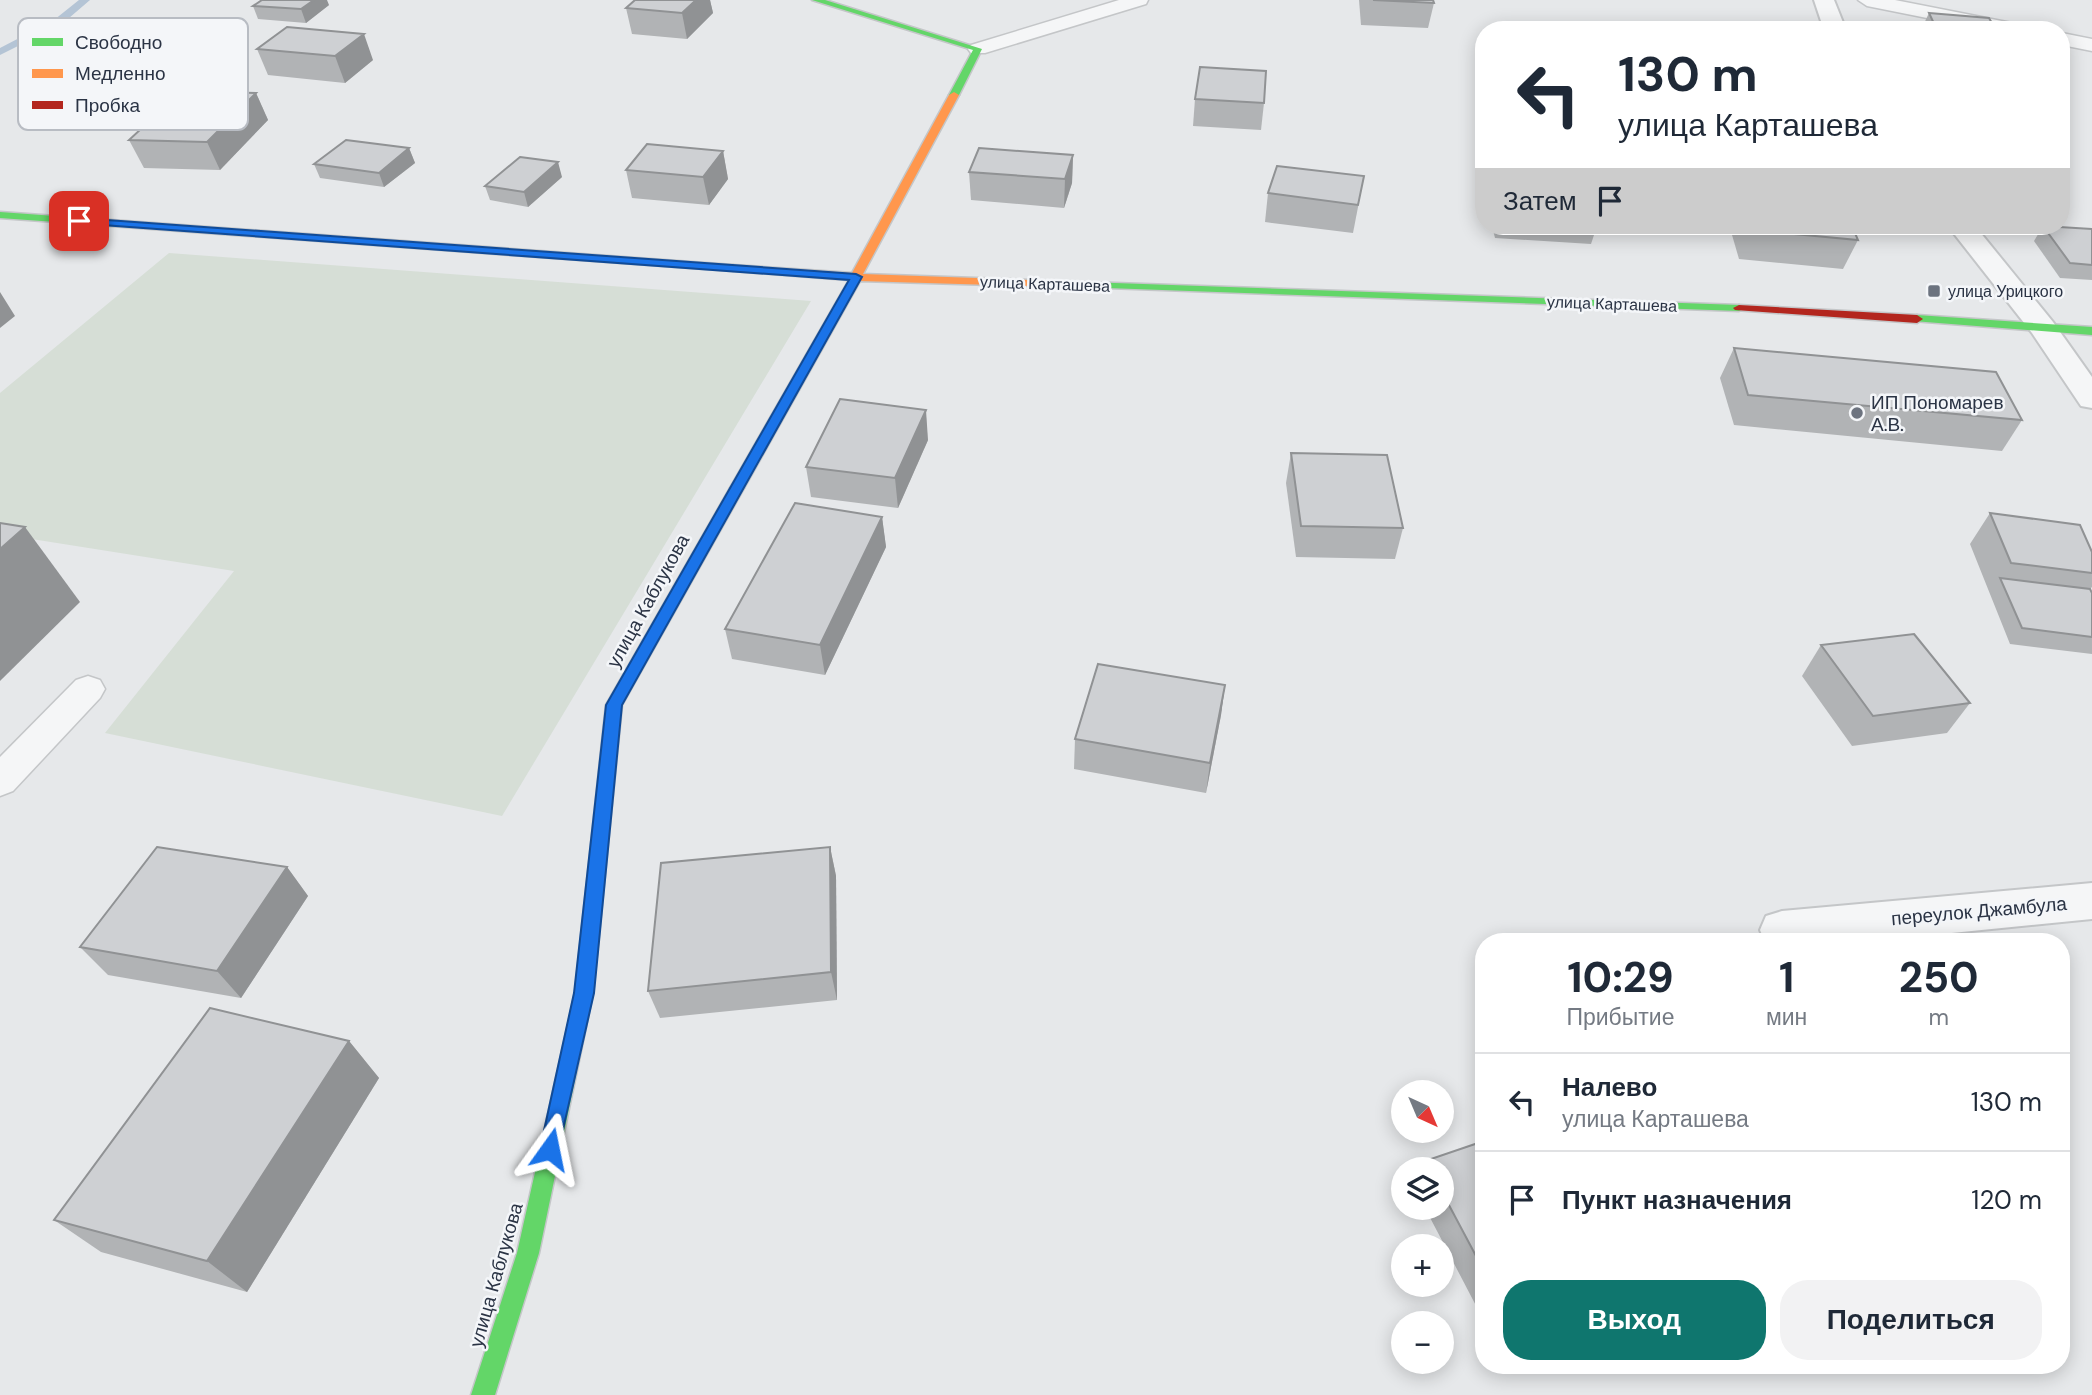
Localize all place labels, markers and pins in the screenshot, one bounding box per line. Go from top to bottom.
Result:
pin [49,191,109,251]
place label: улица Урицкого [1948,281,2063,302]
marker: улица Урицкого [1926,283,1942,299]
place label: ИП Пономарев А.В. [1871,390,2004,437]
marker: ИП Пономарев А.В. [1849,405,1865,421]

